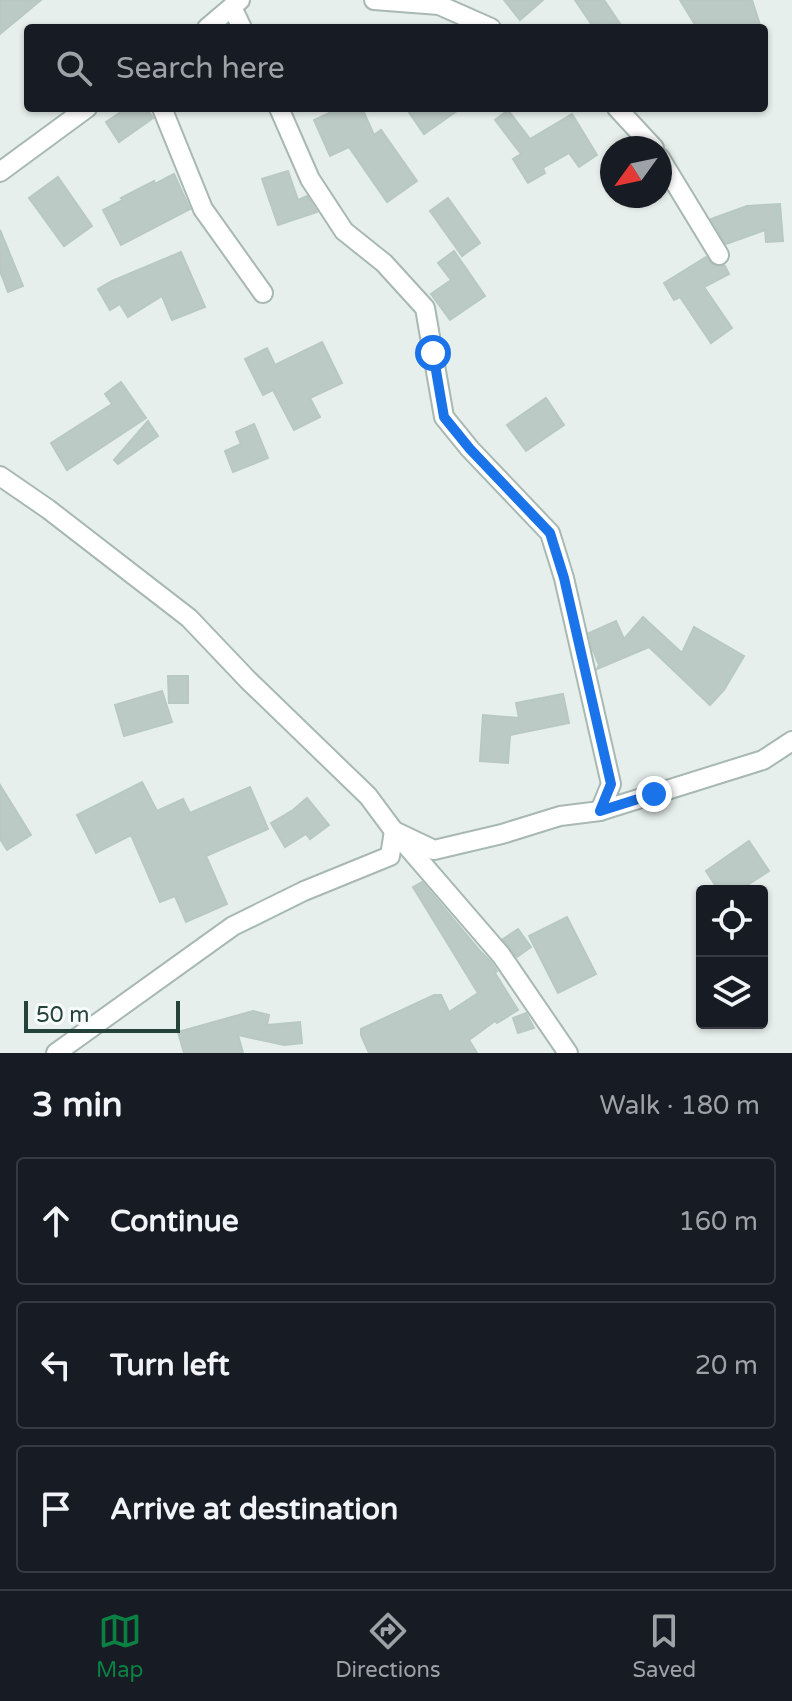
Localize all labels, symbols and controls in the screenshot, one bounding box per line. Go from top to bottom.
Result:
search box [24,24,768,112]
icon: search [52,46,96,90]
text: Search here [116,50,285,87]
north arrow [600,136,672,208]
route start [415,335,451,371]
route end [636,776,672,812]
map controls [696,885,768,1029]
button: locate [696,885,768,957]
button: layers [696,957,768,1029]
scale bar [24,997,180,1033]
text: 50 m [36,1002,90,1028]
text: 3 min [32,1085,123,1126]
text: Walk · 180 m [600,1090,760,1121]
icon: ahead [34,1199,78,1243]
text: Continue [110,1203,239,1240]
text: 160 m [678,1206,758,1237]
icon: left [34,1343,78,1387]
text: Turn left [110,1347,229,1384]
text: 20 m [695,1350,758,1381]
icon: arrive [34,1487,78,1531]
text: Arrive at destination [110,1491,398,1528]
tab: Map [96,1609,143,1683]
tab: Directions [335,1609,441,1683]
tab: Saved [632,1609,696,1683]

